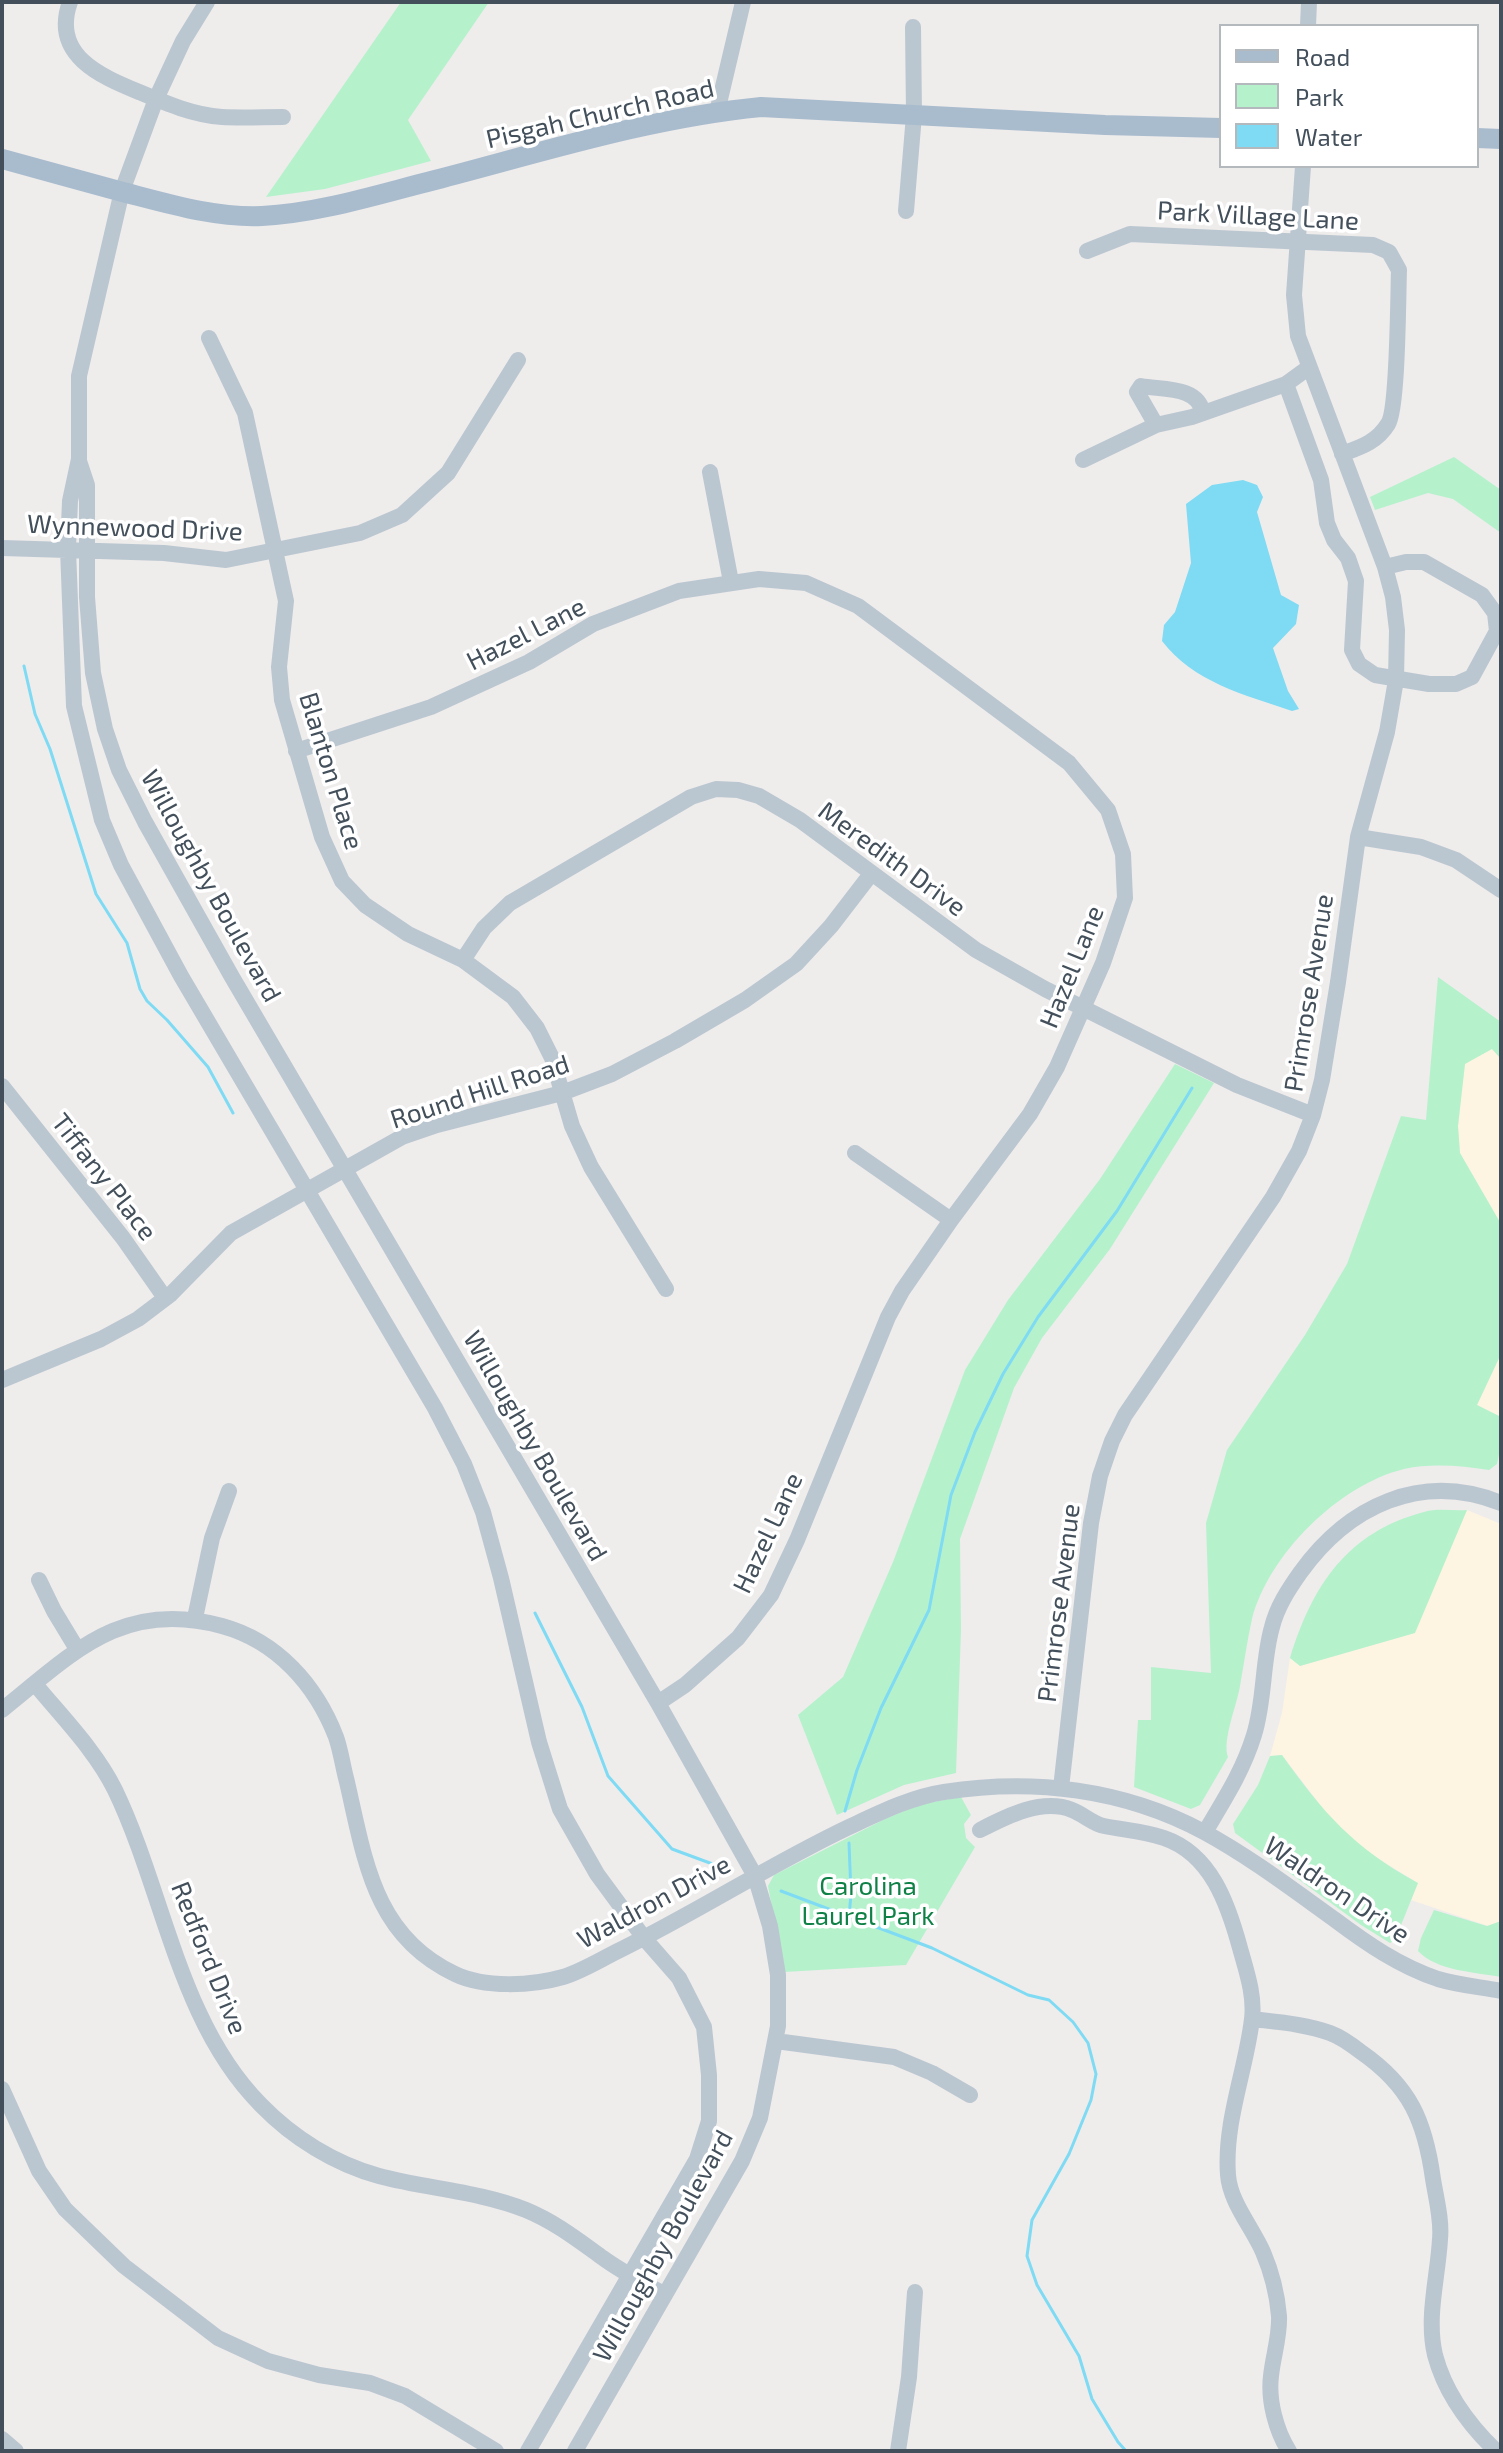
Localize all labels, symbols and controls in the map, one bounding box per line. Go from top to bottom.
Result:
legend [1219,24,1479,168]
text: Road [1295,42,1350,71]
street label: Pisgah Church Road [483,73,717,155]
text: Park [1295,82,1344,111]
text: Water [1295,122,1362,151]
street label: Park Village Lane [1156,195,1360,237]
street label: Wynnewood Drive [27,509,243,547]
street label: Hazel Lane [461,591,591,677]
street label: Blanton Place [292,689,370,853]
street label: Willoughby Boulevard [134,765,288,1007]
street label: Meredith Drive [812,795,972,923]
street label: Primrose Avenue [1278,892,1340,1094]
street label: Hazel Lane [1033,901,1111,1033]
street label: Round Hill Road [387,1048,573,1136]
street label: Tiffany Place [45,1107,163,1247]
street label: Willoughby Boulevard [456,1325,614,1567]
street label: Hazel Lane [727,1468,809,1598]
street label: Primrose Avenue [1031,1502,1087,1704]
street label: Waldron Drive [1258,1830,1416,1950]
street label: Waldron Drive [572,1849,736,1955]
park label: Carolina Laurel Park [801,1870,935,1932]
street label: Redford Drive [164,1877,254,2039]
street label: Willoughby Boulevard [586,2125,740,2367]

